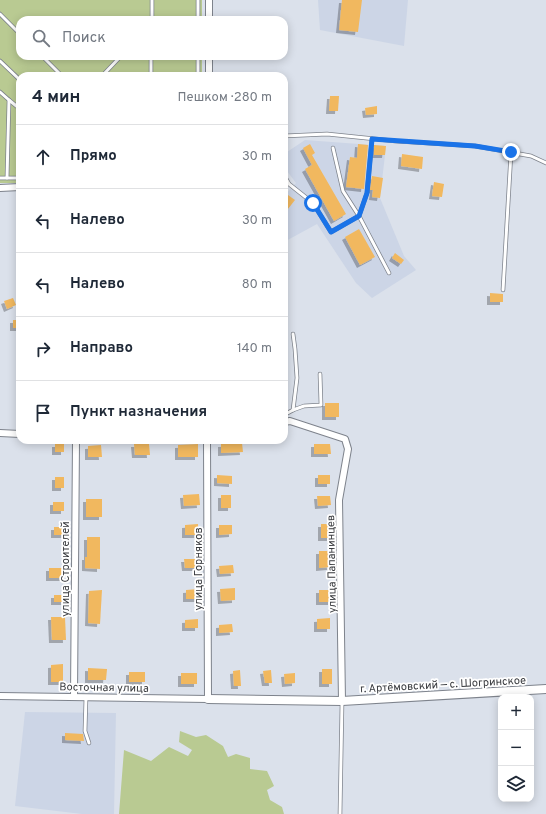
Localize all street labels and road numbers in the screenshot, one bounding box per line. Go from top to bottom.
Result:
street label: улица Папанинцев [324,515,340,613]
street label: улица Строителей [59,521,73,617]
street label: улица Горняков [192,527,206,611]
street label: г. Артёмовский — с. Шогринское [360,674,526,696]
street label: Восточная улица [59,680,149,696]

